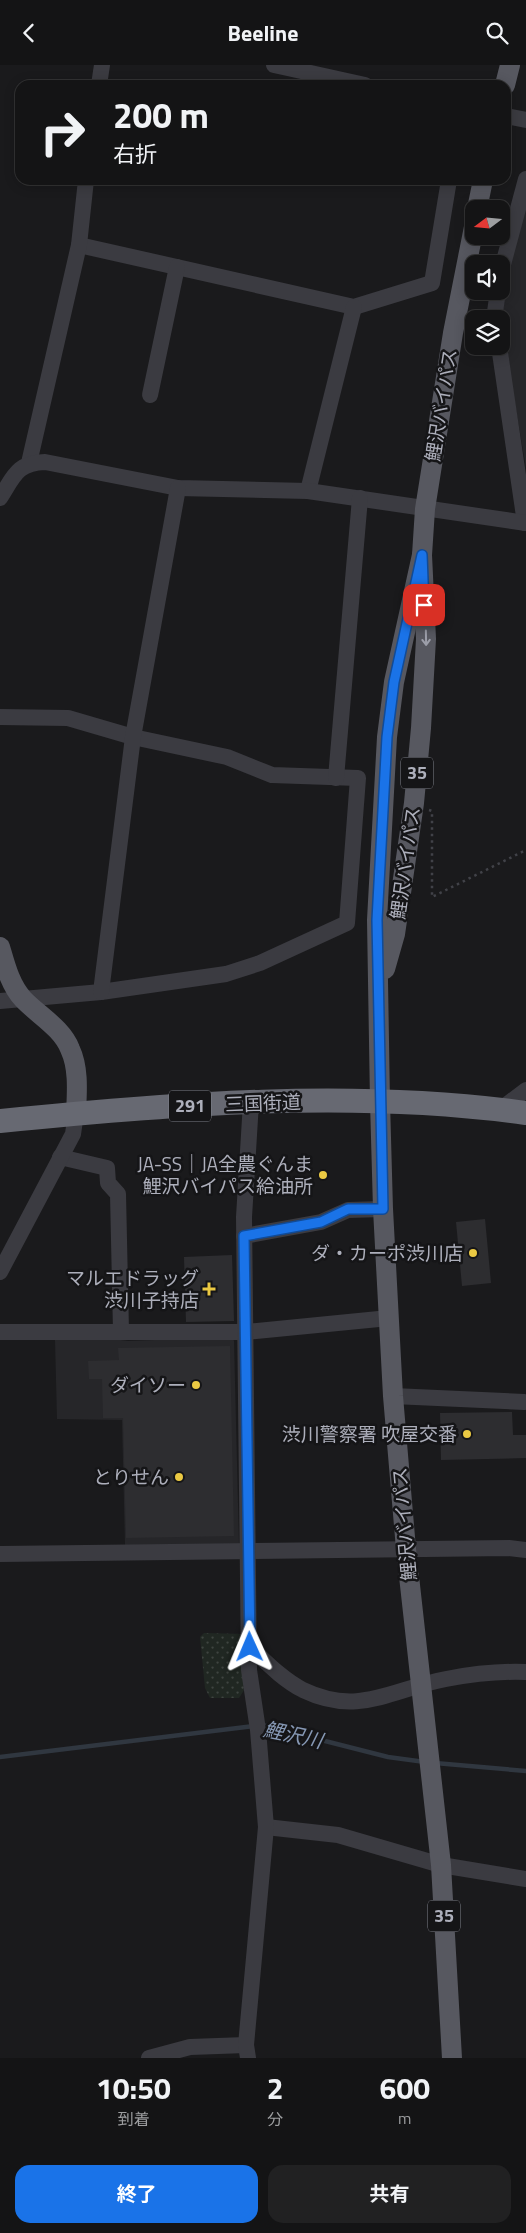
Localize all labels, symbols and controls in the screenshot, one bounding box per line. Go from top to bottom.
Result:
text: Beeline [228,16,298,50]
icon: back [15,19,43,47]
icon: search [483,19,511,47]
text: 200 m [113,88,209,142]
icon: right [30,100,95,165]
text: 右折 [113,137,157,171]
north arrow [465,200,510,245]
map controls [465,200,510,355]
button: sound [465,255,510,300]
button: layers [465,310,510,355]
street label: 鯉沢バイパス [417,347,464,463]
pin [403,584,445,626]
icon: arrive [410,591,438,619]
one-way arrow [421,630,431,646]
road number: 35 [401,757,433,789]
street label: 鯉沢バイパス [382,805,427,921]
street label: 三国街道 [224,1087,301,1118]
road number: 291 [169,1091,211,1121]
place label: JA-SS｜JA全農ぐんま 鯉沢バイパス給油所 [137,1149,313,1200]
marker: JA-SS｜JA全農ぐんま 鯉沢バイパス給油所 [317,1169,329,1181]
place label: ダ・カーポ渋川店 [311,1238,463,1267]
marker: ダ・カーポ渋川店 [467,1247,479,1259]
place label: マルエドラッグ 渋川子持店 [66,1263,199,1314]
marker: マルエドラッグ 渋川子持店 [203,1283,215,1295]
place label: ダイソー [110,1370,186,1399]
marker: ダイソー [190,1379,202,1391]
place label: 渋川警察署 吹屋交番 [282,1419,457,1448]
marker: 渋川警察署 吹屋交番 [461,1428,473,1440]
place label: とりせん [93,1462,169,1491]
street label: 鯉沢バイパス [384,1466,423,1582]
marker: とりせん [173,1471,185,1483]
position arrow [223,1620,275,1672]
water label: 鯉沢川 [261,1713,328,1756]
road number: 35 [428,1900,460,1931]
text: 10:50 [96,2065,171,2111]
text: 2 [267,2065,284,2111]
text: 600 [380,2065,430,2111]
text: m [398,2106,412,2130]
text: 到着 [117,2107,149,2131]
text: 分 [267,2107,283,2131]
button: 終了 [15,2165,258,2223]
button: 共有 [268,2165,511,2223]

